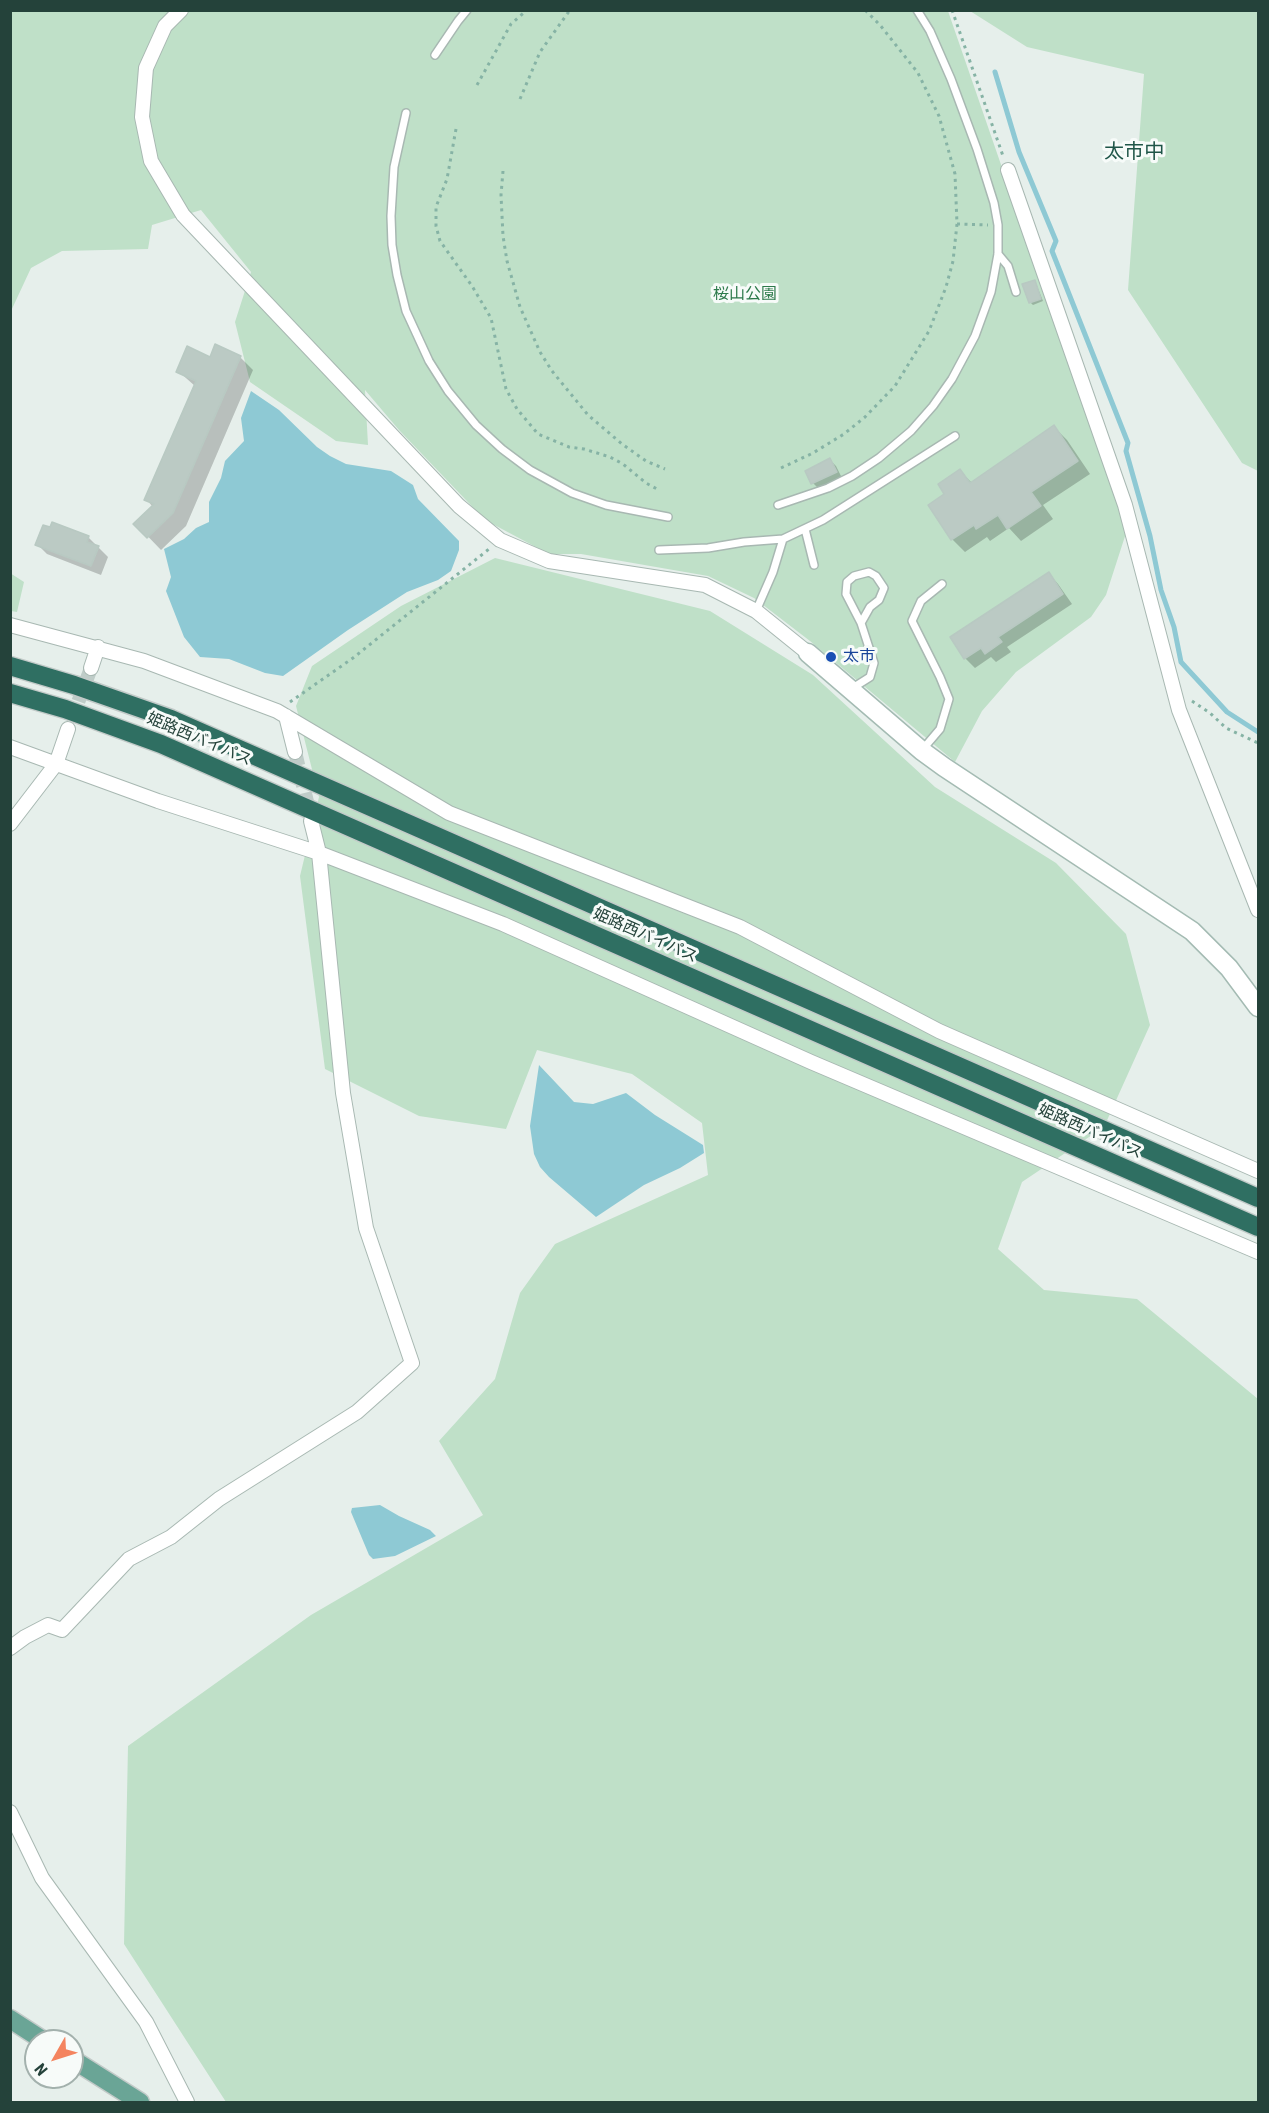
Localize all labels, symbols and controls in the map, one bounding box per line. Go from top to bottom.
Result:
district label: 太市中 [1104,141,1164,165]
park label: 桜山公園 [713,285,777,305]
place label: 太市 [843,647,875,667]
marker: 太市 [824,650,838,664]
street label: 姫路西バイパス [144,709,254,771]
street label: 姫路西バイパス [590,904,700,968]
street label: 姫路西バイパス [1035,1100,1145,1164]
north arrow [24,2029,84,2089]
text: N [31,2060,52,2079]

